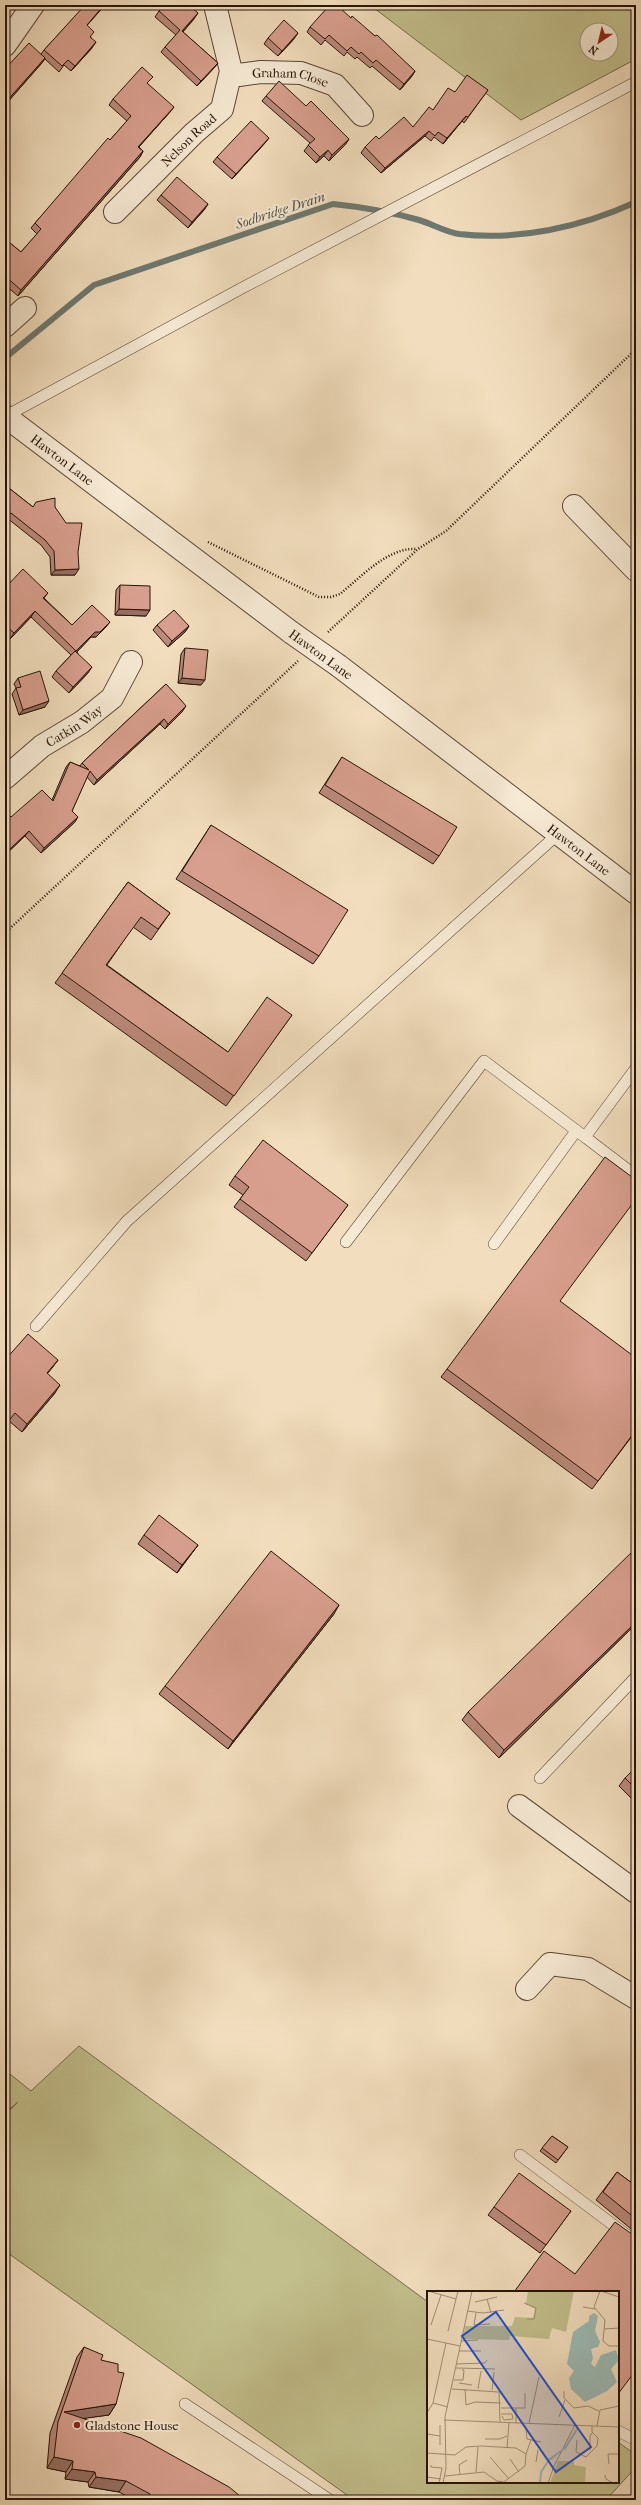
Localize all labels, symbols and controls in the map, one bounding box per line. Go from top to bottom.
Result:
north arrow [579,22,619,62]
text: N [586,42,601,58]
street label: Graham Close [251,65,331,90]
street label: Nelson Road [158,110,220,170]
water label: Sodbridge Drain [232,188,327,233]
street label: Hawton Lane [28,431,97,489]
street label: Hawton Lane [286,626,356,683]
street label: Catkin Way [43,701,106,750]
street label: Hawton Lane [544,821,613,879]
inset map [427,2291,619,2483]
place label: Gladstone House [85,2418,179,2433]
marker: Gladstone House [72,2420,82,2430]

